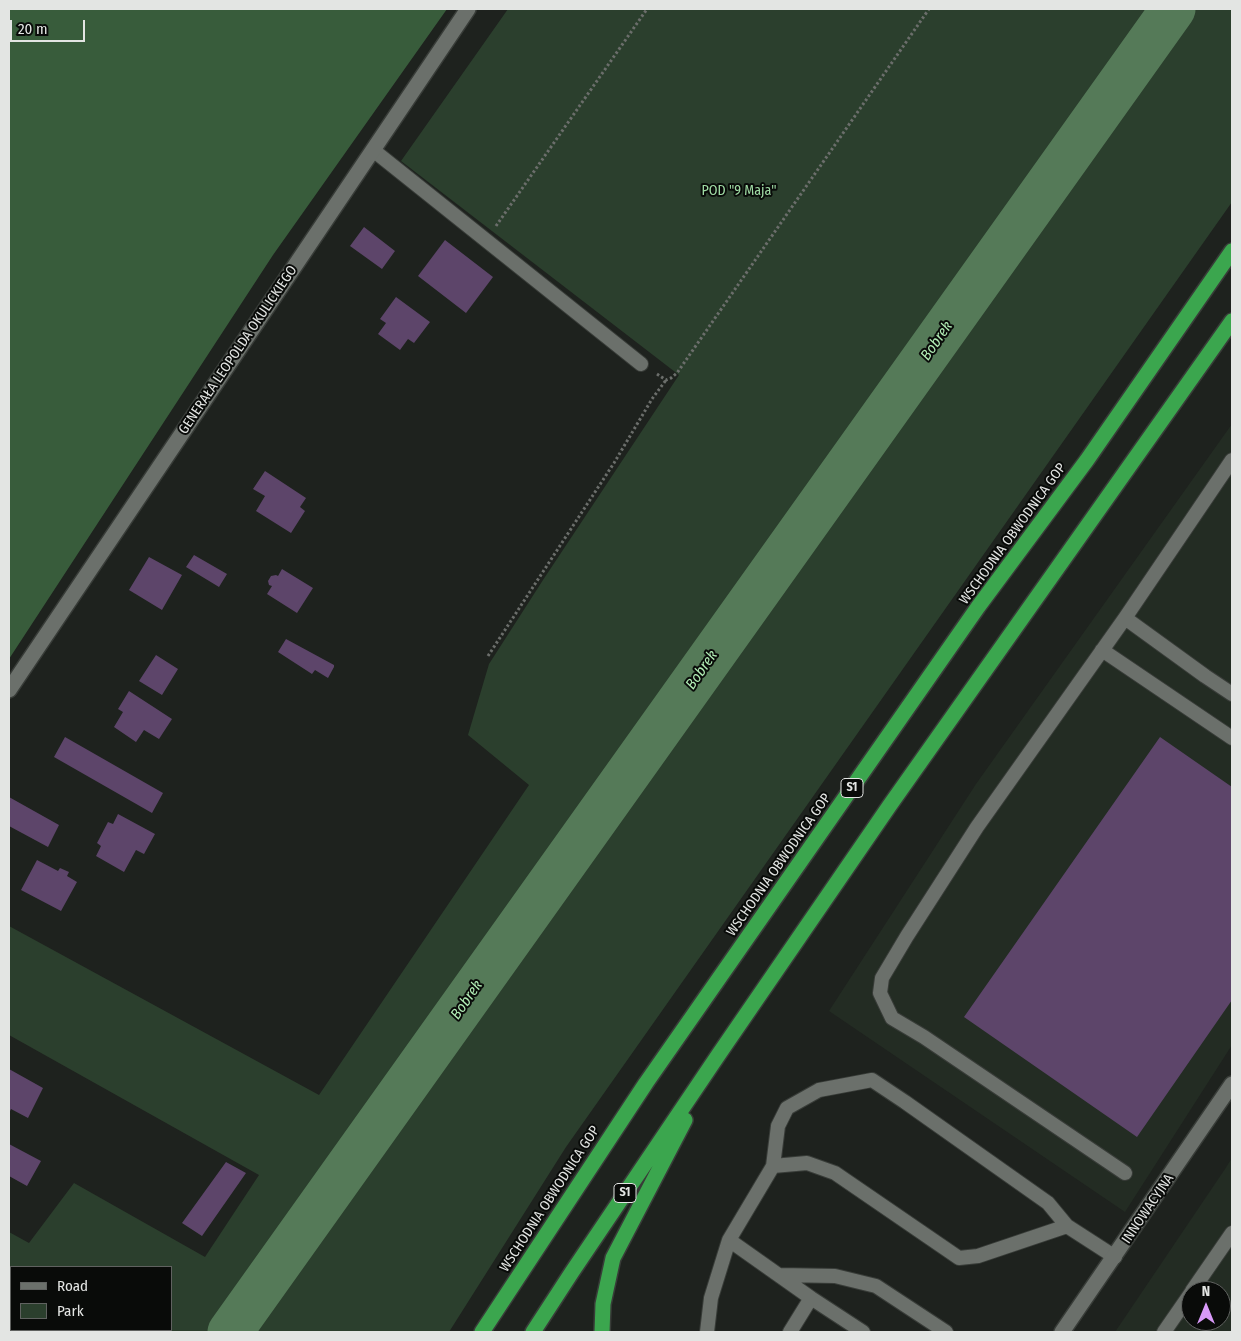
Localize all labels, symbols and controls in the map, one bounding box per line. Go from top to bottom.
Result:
scale bar [12,10,88,42]
text: 20 m [18,20,48,38]
park label: POD "9 Maja" [701,183,777,199]
street label: GENERAŁA LEOPOLDA OKULICKIEGO [175,263,301,437]
water label: Bobrek [917,318,957,364]
street label: WSCHODNIA OBWODNICA GOP [956,460,1070,608]
water label: Bobrek [682,647,722,693]
road number: S1 [841,778,863,798]
street label: WSCHODNIA OBWODNICA GOP [723,790,835,940]
water label: Bobrek [447,977,487,1023]
street label: WSCHODNIA OBWODNICA GOP [497,1123,603,1275]
street label: INNOWACYJNA [1119,1171,1177,1247]
road number: S1 [614,1184,636,1202]
legend [10,1266,172,1331]
text: Road [57,1277,88,1295]
north arrow [1181,1281,1231,1331]
text: N [1202,1283,1210,1300]
text: Park [57,1302,84,1320]

